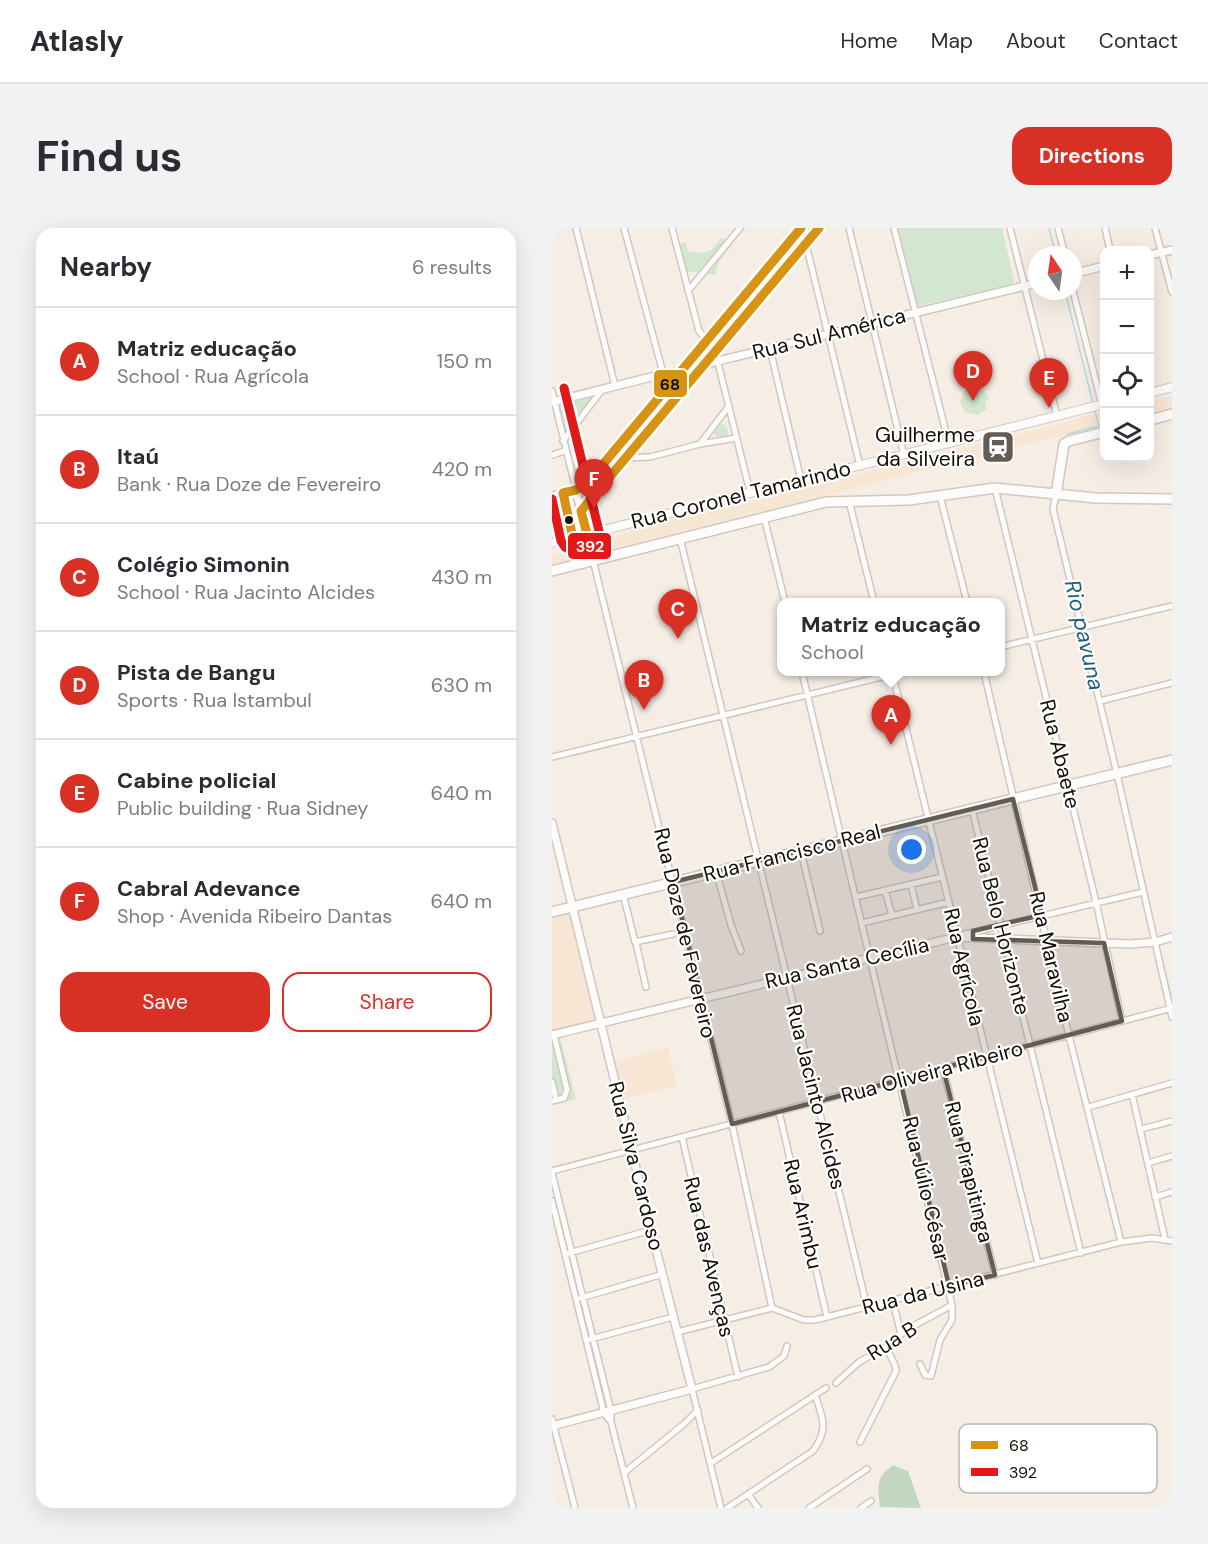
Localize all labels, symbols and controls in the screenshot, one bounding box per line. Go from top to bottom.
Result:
text: Atlasly [30,23,124,60]
text: Home [840,27,898,55]
text: Map [931,27,973,55]
text: About [1006,27,1066,55]
text: Contact [1099,27,1178,55]
button: Directions [1012,127,1172,185]
text: Find us [36,129,182,184]
north arrow [1028,246,1082,300]
map controls [1100,246,1154,462]
button: + [1100,246,1154,300]
text: Nearby [60,250,152,284]
text: 6 results [412,254,492,280]
button: − [1100,300,1154,354]
street label: Rua Sul América [750,301,908,367]
text: Matriz educação [117,334,297,363]
text: A [72,348,87,374]
text: 150 m [437,348,492,374]
pin: D [954,352,992,401]
button: locate [1100,354,1154,408]
pin: E [1030,358,1068,408]
text: School · Rua Agrícola [117,363,309,389]
line badge: 68 [653,369,688,398]
text: 68 [660,374,680,395]
button: layers [1100,408,1154,462]
place label: Guilherme da Silveira [875,421,975,473]
station icon: Guilherme da Silveira [980,429,1016,465]
text: Itaú [117,442,159,471]
street label: Rua Coronel Tamarindo [628,454,854,536]
text: B [73,456,86,482]
text: 420 m [432,456,492,482]
pin: F [574,460,614,509]
text: Bank · Rua Doze de Fevereiro [117,471,381,497]
unlabelled marker [563,514,575,526]
line badge: 392 [567,532,612,560]
text: 392 [576,536,604,557]
text: Colégio Simonin [117,550,290,579]
text: C [72,564,87,590]
text: 430 m [431,564,492,590]
water label: Rio pavuna [1058,577,1111,693]
text: School · Rua Jacinto Alcides [117,579,375,605]
pin: C [658,590,698,639]
popup [777,598,1005,676]
text: Matriz educação [801,610,981,639]
text: School [801,639,864,665]
text: Pista de Bangu [117,658,276,687]
pin: B [624,660,664,710]
text: D [72,672,87,698]
text: 630 m [431,672,492,698]
text: Sports · Rua Istambul [117,687,312,713]
pin: A [872,696,910,745]
street label: Rua Abaete [1033,697,1087,812]
text: Cabine policial [117,766,276,795]
text: E [74,780,85,806]
text: 640 m [430,780,492,806]
text: Public building · Rua Sidney [117,795,368,821]
street label: Rua Francisco Real [701,817,883,889]
street label: Rua Doze de Fevereiro [647,825,723,1041]
street label: Rua Belo Horizonte [965,834,1037,1018]
your location [897,835,926,864]
text: Cabral Adevance [117,874,301,903]
text: F [74,888,85,914]
text: 640 m [430,888,492,914]
street label: Rua Maravilha [1022,889,1080,1025]
text: Shop · Avenida Ribeiro Dantas [117,903,392,929]
street label: Rua Agrícola [937,905,991,1029]
street label: Rua Santa Cecília [762,931,932,995]
button: Save [60,972,270,1032]
button: Share [282,972,492,1032]
street label: Rua Jacinto Alcides [779,1001,853,1193]
street label: Rua Oliveira Ribeiro [838,1034,1026,1110]
street label: Rua Silva Cardoso [601,1078,671,1254]
street label: Rua Pirapitinga [938,1098,1000,1246]
street label: Rua Júlio César [896,1113,956,1265]
street label: Rua Arimbu [777,1156,829,1272]
street label: Rua das Avenças [677,1174,741,1340]
street label: Rua da Usina [859,1264,987,1322]
street label: Rua B [862,1315,922,1367]
legend [959,1424,1157,1493]
text: 68 [1009,1435,1029,1456]
text: 392 [1009,1462,1037,1483]

